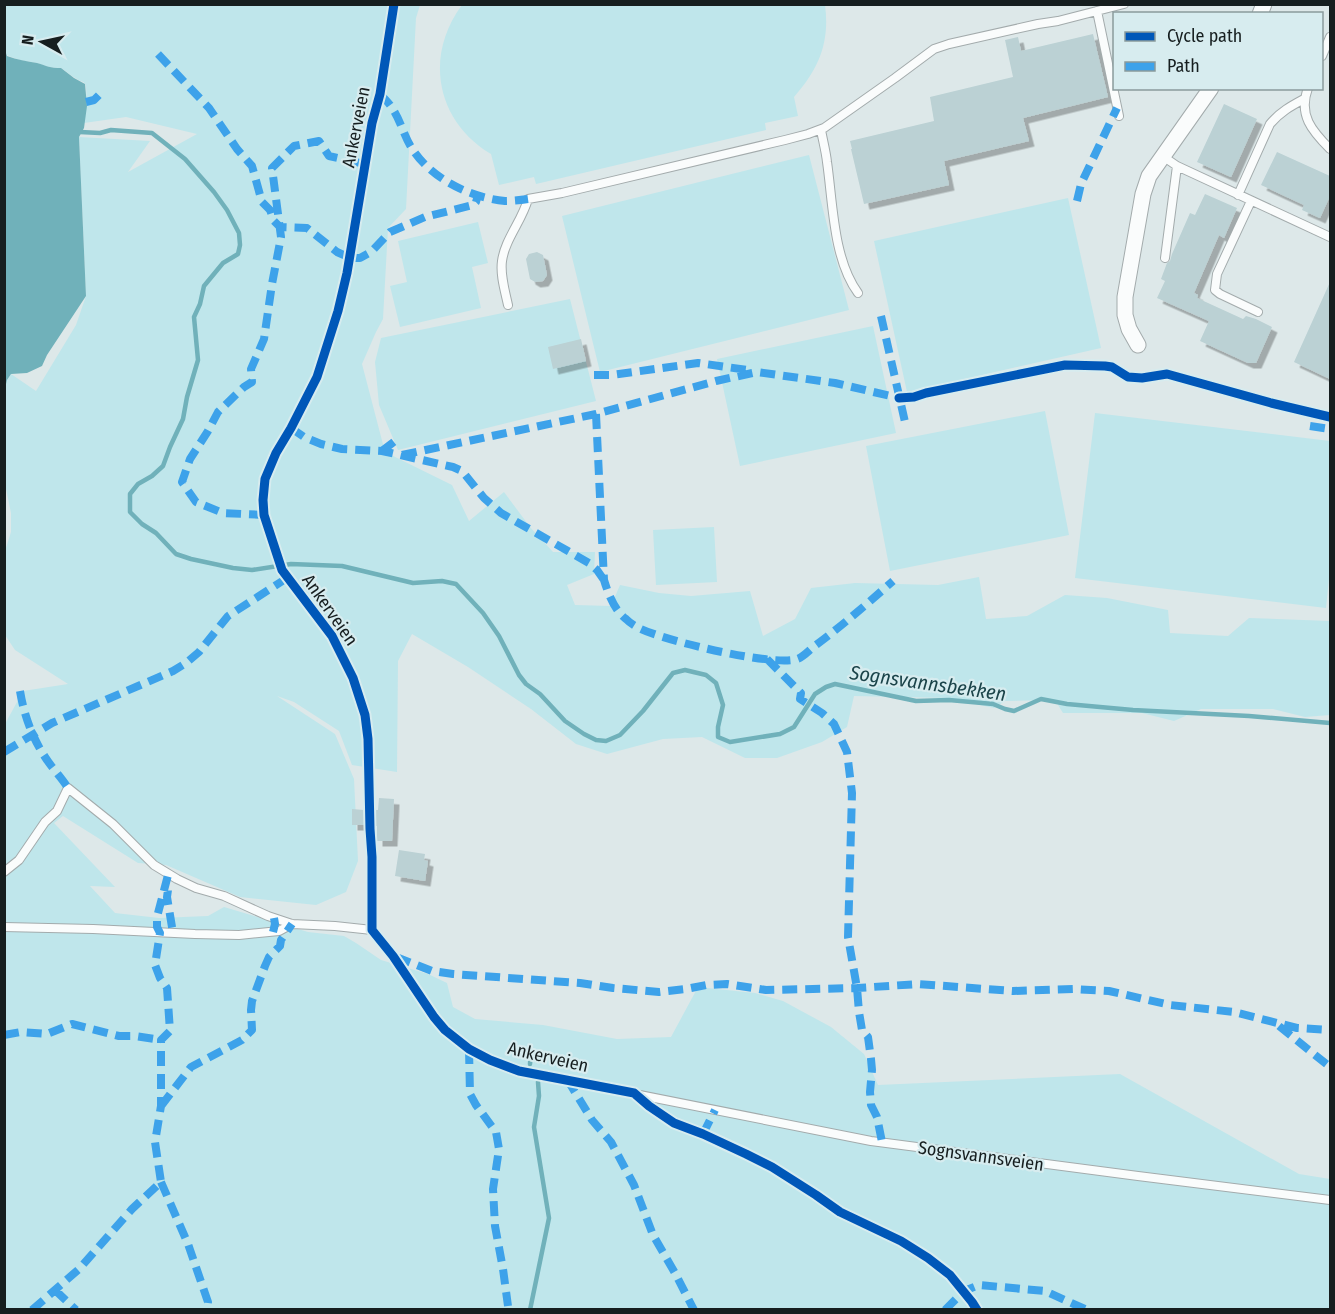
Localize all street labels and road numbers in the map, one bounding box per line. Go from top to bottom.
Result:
street label: Ankerveien [337,85,375,169]
street label: Ankerveien [297,570,363,650]
street label: Ankerveien [506,1037,590,1077]
street label: Sognsvannsveien [917,1136,1045,1176]

